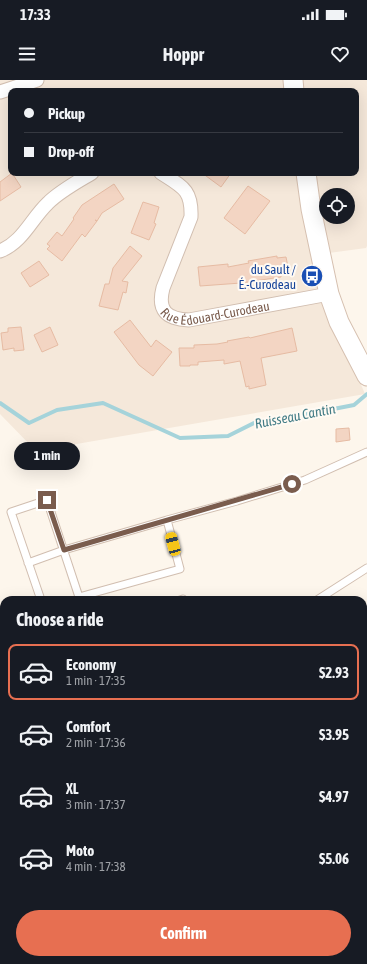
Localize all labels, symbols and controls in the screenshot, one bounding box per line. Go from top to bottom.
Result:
text: 17:33 [20,6,51,23]
icon: menu [16,43,38,65]
icon: heart [329,43,351,65]
text: Hoppr [163,44,204,65]
text: Pickup [48,105,85,122]
text: Drop-off [48,143,94,160]
map controls [319,188,355,224]
button: locate [319,188,355,224]
place label: du Sault / É.-Curodeau [238,262,297,292]
bus stop icon: du Sault / É.-Curodeau [299,263,325,289]
street label: Rue Édouard-Curodeau [158,298,271,328]
water label: Ruisseau Cantin [253,400,337,432]
callout: 1 min [14,442,80,470]
text: 1 min [34,448,60,463]
route start [283,475,301,493]
route end [38,491,56,509]
car [164,531,182,557]
text: Choose a ride [16,609,104,630]
icon: car [18,654,54,690]
text: Economy [66,656,116,673]
text: $2.93 [319,664,349,681]
text: 1 min · 17:35 [66,673,126,688]
icon: car [18,716,54,752]
text: Comfort [66,718,110,735]
text: $3.95 [319,726,349,743]
text: 2 min · 17:36 [66,735,126,750]
icon: car [18,778,54,814]
text: XL [66,780,79,797]
text: $4.97 [319,788,349,805]
text: 3 min · 17:37 [66,797,126,812]
icon: car [18,840,54,876]
text: Moto [66,842,94,859]
text: $5.06 [319,850,349,867]
text: 4 min · 17:38 [66,859,126,874]
button: Confirm [16,910,351,956]

